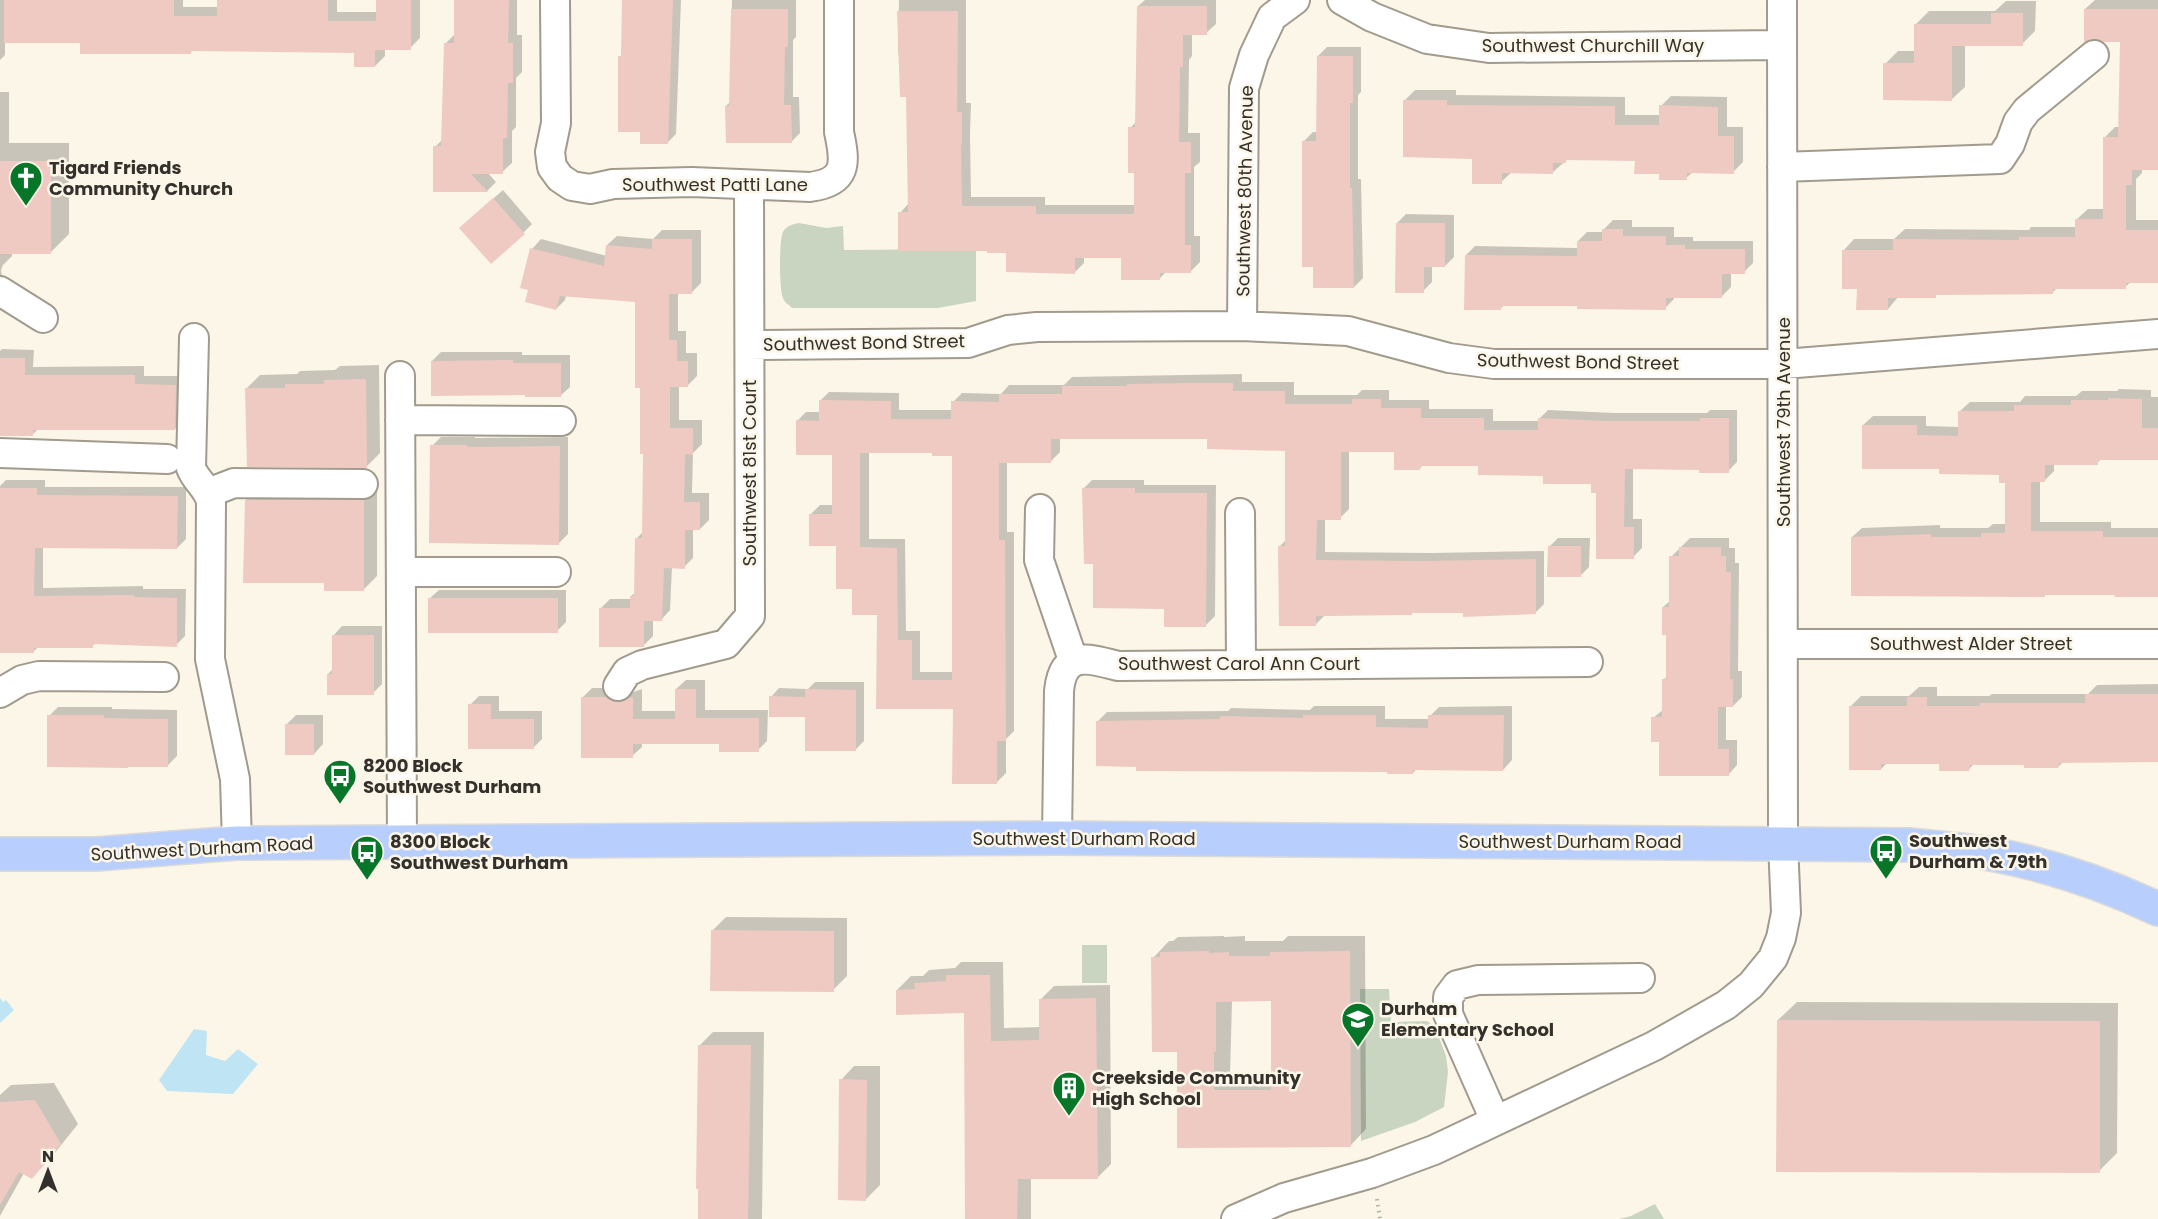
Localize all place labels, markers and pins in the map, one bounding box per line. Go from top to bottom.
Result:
place label: Tigard Friends Community Church [49,155,233,201]
church icon: Tigard Friends Community Church [8,160,44,207]
place label: 8200 Block Southwest Durham [363,753,541,799]
bus stop icon: 8200 Block Southwest Durham [322,758,358,805]
place label: Southwest Durham & 79th [1909,828,2047,874]
place label: 8300 Block Southwest Durham [390,829,568,875]
bus stop icon: Southwest Durham & 79th [1868,833,1904,880]
bus stop icon: 8300 Block Southwest Durham [349,834,385,881]
place label: Durham Elementary School [1381,996,1554,1042]
school or university icon: Durham Elementary School [1340,1001,1376,1048]
place label: Creekside Community High School [1092,1065,1301,1111]
building icon: Creekside Community High School [1051,1070,1087,1117]

